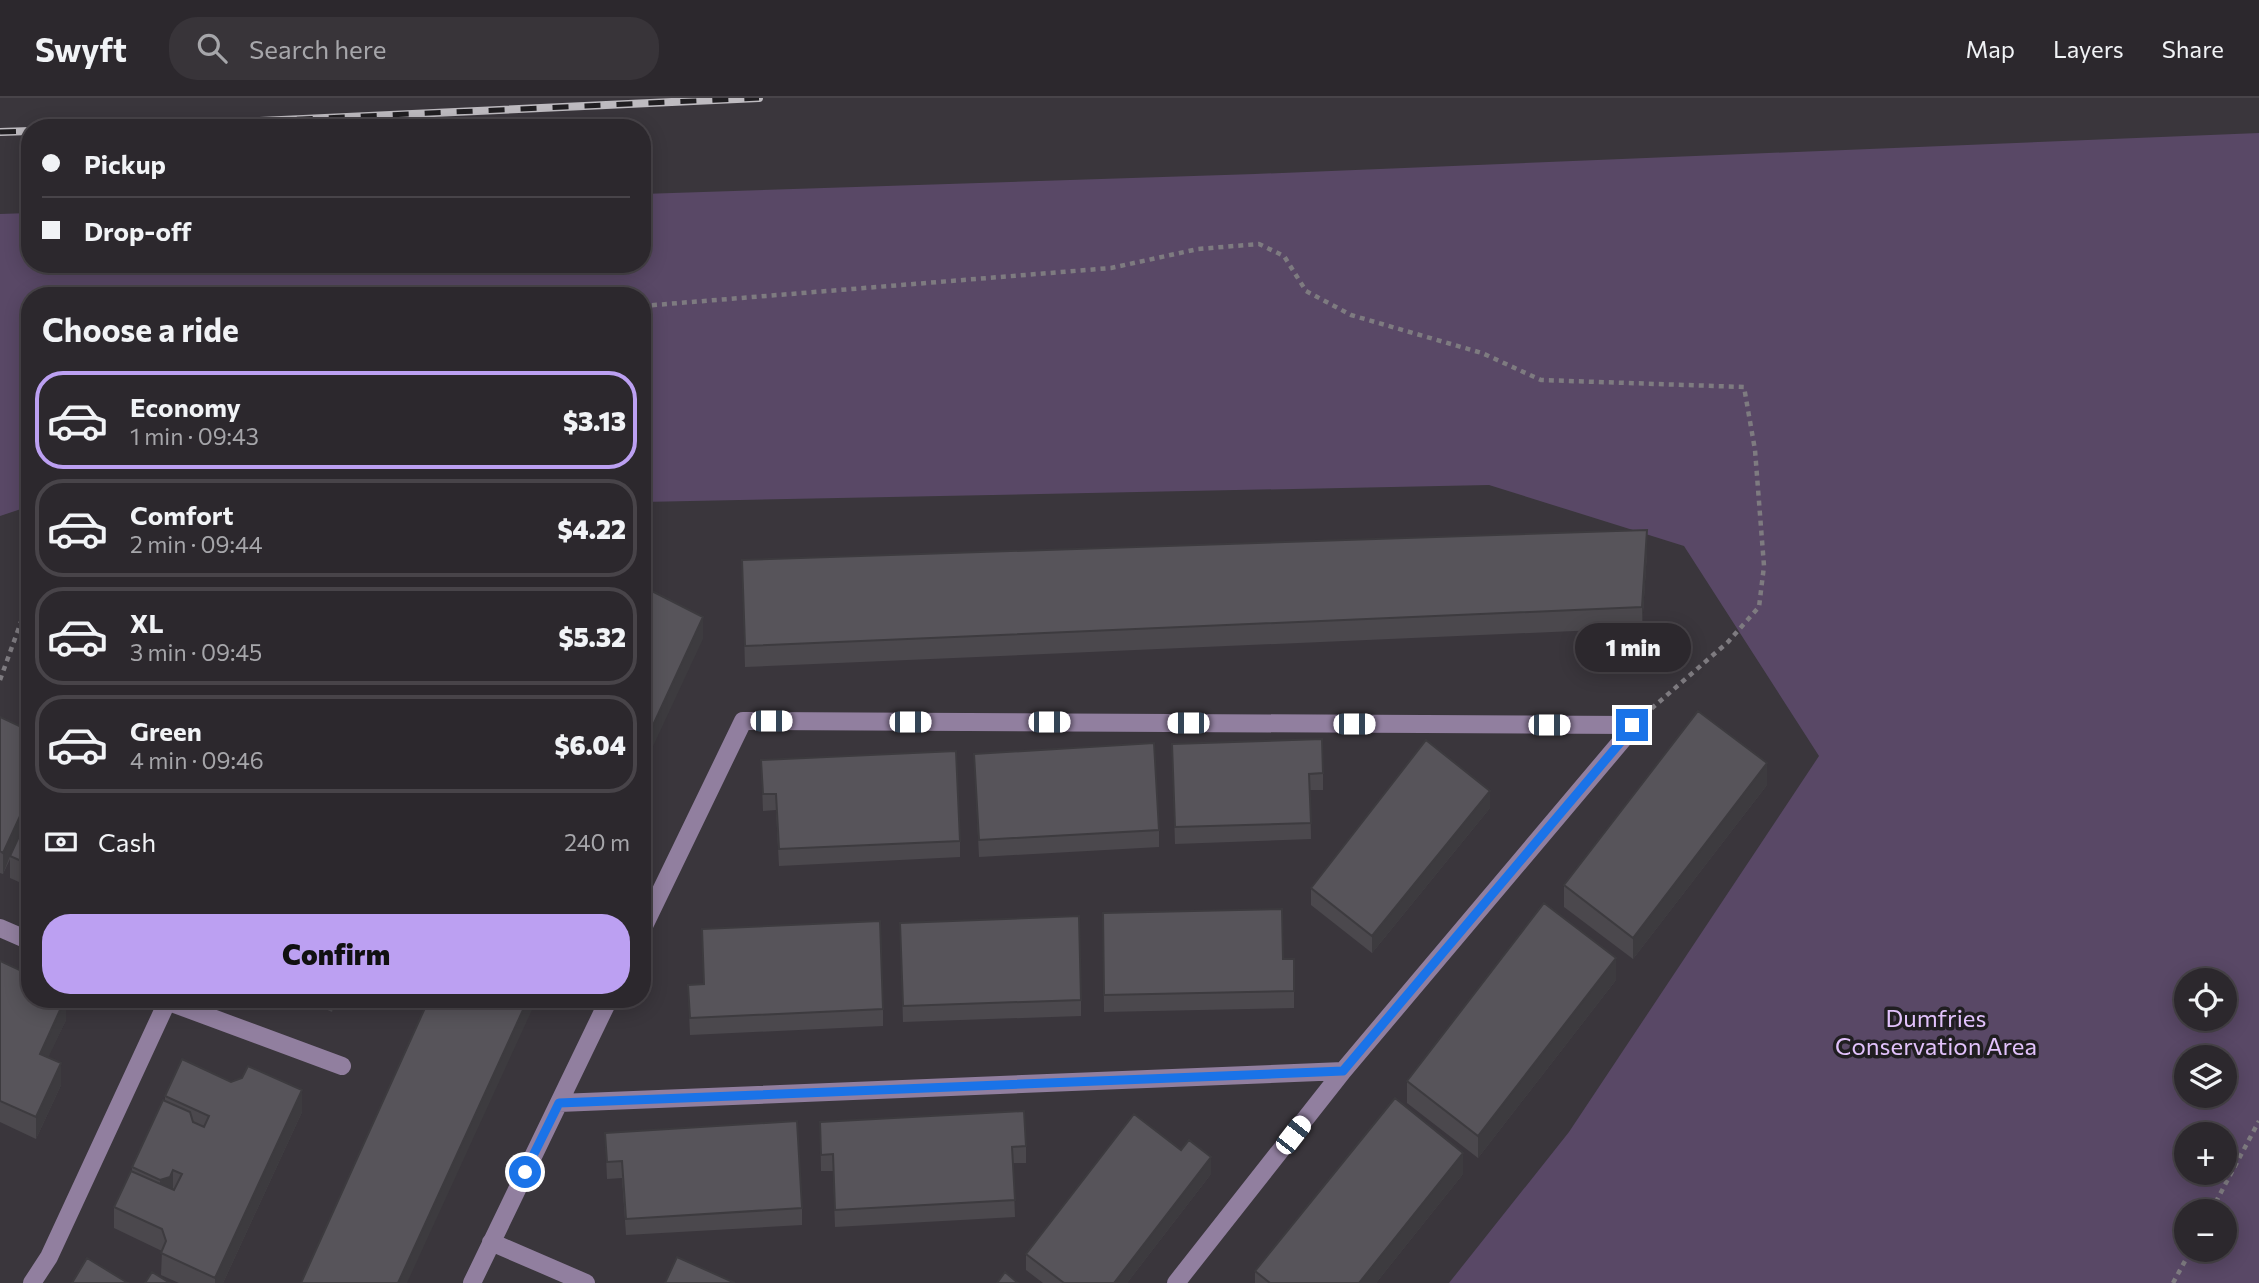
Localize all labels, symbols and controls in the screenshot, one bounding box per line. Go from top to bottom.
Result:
search box [169,17,659,80]
text: Swyft [35,28,127,69]
icon: search [193,29,231,67]
text: Search here [249,33,386,64]
text: Map [1966,34,2015,63]
text: Layers [2053,34,2124,63]
text: Share [2162,34,2224,63]
text: Pickup [84,148,166,179]
text: Drop-off [84,215,191,246]
text: Choose a ride [42,309,239,349]
icon: car [46,389,109,452]
text: Economy [130,391,241,422]
text: $3.13 [563,405,626,436]
text: 1 min · 09:43 [130,422,259,450]
icon: car [46,497,109,560]
text: Comfort [130,499,233,530]
text: $4.22 [557,513,626,544]
text: 2 min · 09:44 [130,530,263,558]
icon: car [46,605,109,668]
text: XL [130,607,164,638]
text: $5.32 [558,621,626,652]
callout: 1 min [1574,624,1690,672]
text: 1 min [1605,633,1661,661]
text: 3 min · 09:45 [130,638,262,666]
route end [1616,709,1648,741]
car [751,711,793,732]
car [890,712,932,733]
car [1029,712,1071,733]
icon: car [46,713,109,776]
car [1168,713,1210,734]
car [1334,714,1376,735]
text: Green [130,715,202,746]
car [1529,715,1571,736]
text: $6.04 [554,729,626,760]
text: 4 min · 09:46 [130,746,264,774]
icon: cash [42,823,80,861]
text: Cash [98,826,156,857]
text: 240 m [564,828,630,856]
button: Confirm [42,914,630,994]
map controls [2174,968,2237,1262]
button: locate [2174,968,2237,1031]
park label: Dumfries Conservation Area [1835,1003,2037,1060]
button: layers [2174,1045,2237,1108]
car [1272,1112,1315,1158]
button: + [2174,1122,2237,1185]
route start [509,1156,541,1188]
button: − [2174,1199,2237,1262]

